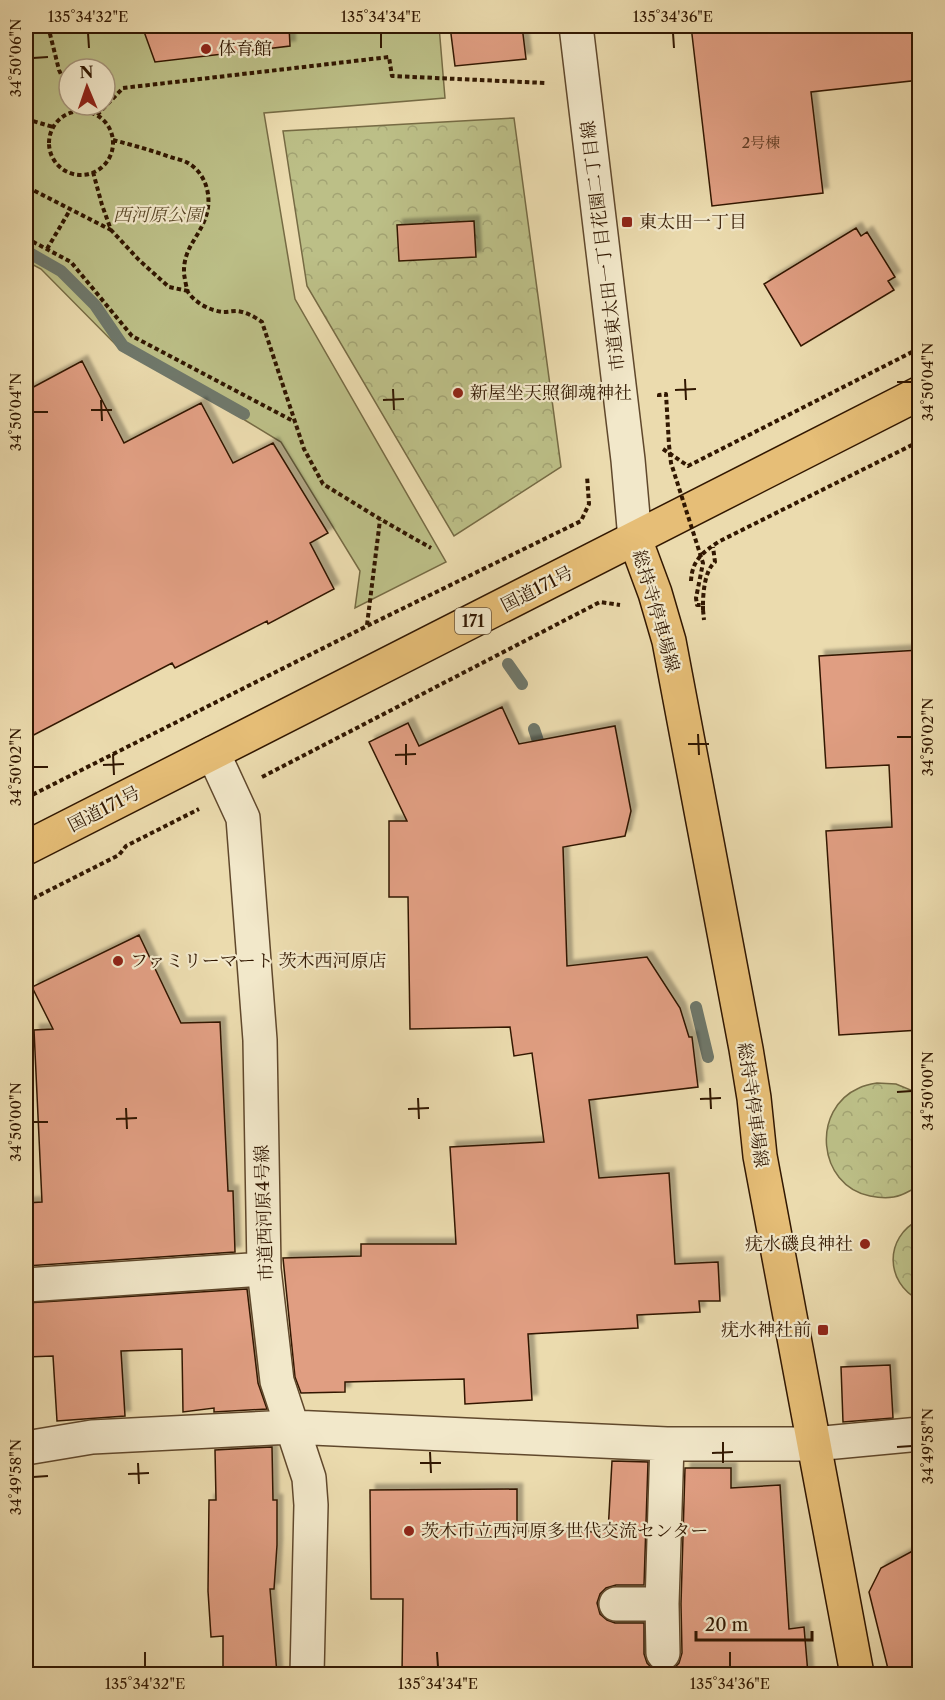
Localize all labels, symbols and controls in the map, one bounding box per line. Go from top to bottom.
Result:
text: 135°34'32"E [48,7,128,26]
text: 135°34'34"E [341,7,421,26]
text: 135°34'36"E [633,7,713,26]
text: 34°50'06"N [6,19,25,97]
place label: 体育館 [218,38,272,60]
marker: 体育館 [199,42,213,56]
north arrow [57,57,117,117]
text: N [79,62,94,82]
street label: 市道東太田一丁目花園二丁目線 [577,120,629,372]
house number: 2号棟 [742,133,780,152]
park label: 西河原公園 [113,204,206,226]
place label: 東太田一丁目 [639,211,747,233]
marker: 東太田一丁目 [620,215,634,229]
text: 34°50'04"N [918,343,937,421]
text: 34°50'04"N [6,373,25,451]
place label: 新屋坐天照御魂神社 [470,382,632,404]
marker: 新屋坐天照御魂神社 [451,386,465,400]
street label: 総持寺停車場線 [628,547,684,675]
street label: 国道171号 [497,561,577,617]
road number: 171 [455,608,491,634]
text: 34°50'02"N [918,698,937,776]
text: 34°50'02"N [6,728,25,806]
street label: 国道171号 [64,781,144,837]
place label: ファミリーマート 茨木西河原店 [130,950,386,972]
marker: ファミリーマート 茨木西河原店 [111,954,125,968]
street label: 総持寺停車場線 [733,1041,773,1169]
text: 34°50'00"N [918,1051,937,1131]
text: 34°50'00"N [6,1082,25,1162]
street label: 市道西河原4号線 [251,1144,277,1282]
place label: 疣水磯良神社 [745,1233,853,1255]
marker: 疣水磯良神社 [858,1237,872,1251]
place label: 疣水神社前 [721,1319,811,1341]
marker: 疣水神社前 [816,1323,830,1337]
text: 34°49'58"N [918,1408,937,1484]
text: 34°49'58"N [6,1439,25,1515]
place label: 茨木市立西河原多世代交流センター [421,1520,708,1542]
marker: 茨木市立西河原多世代交流センター [402,1524,416,1538]
scale bar [696,1604,812,1642]
text: 20 m [705,1614,749,1636]
text: 135°34'32"E [105,1674,185,1693]
text: 135°34'34"E [398,1674,478,1693]
text: 135°34'36"E [690,1674,770,1693]

